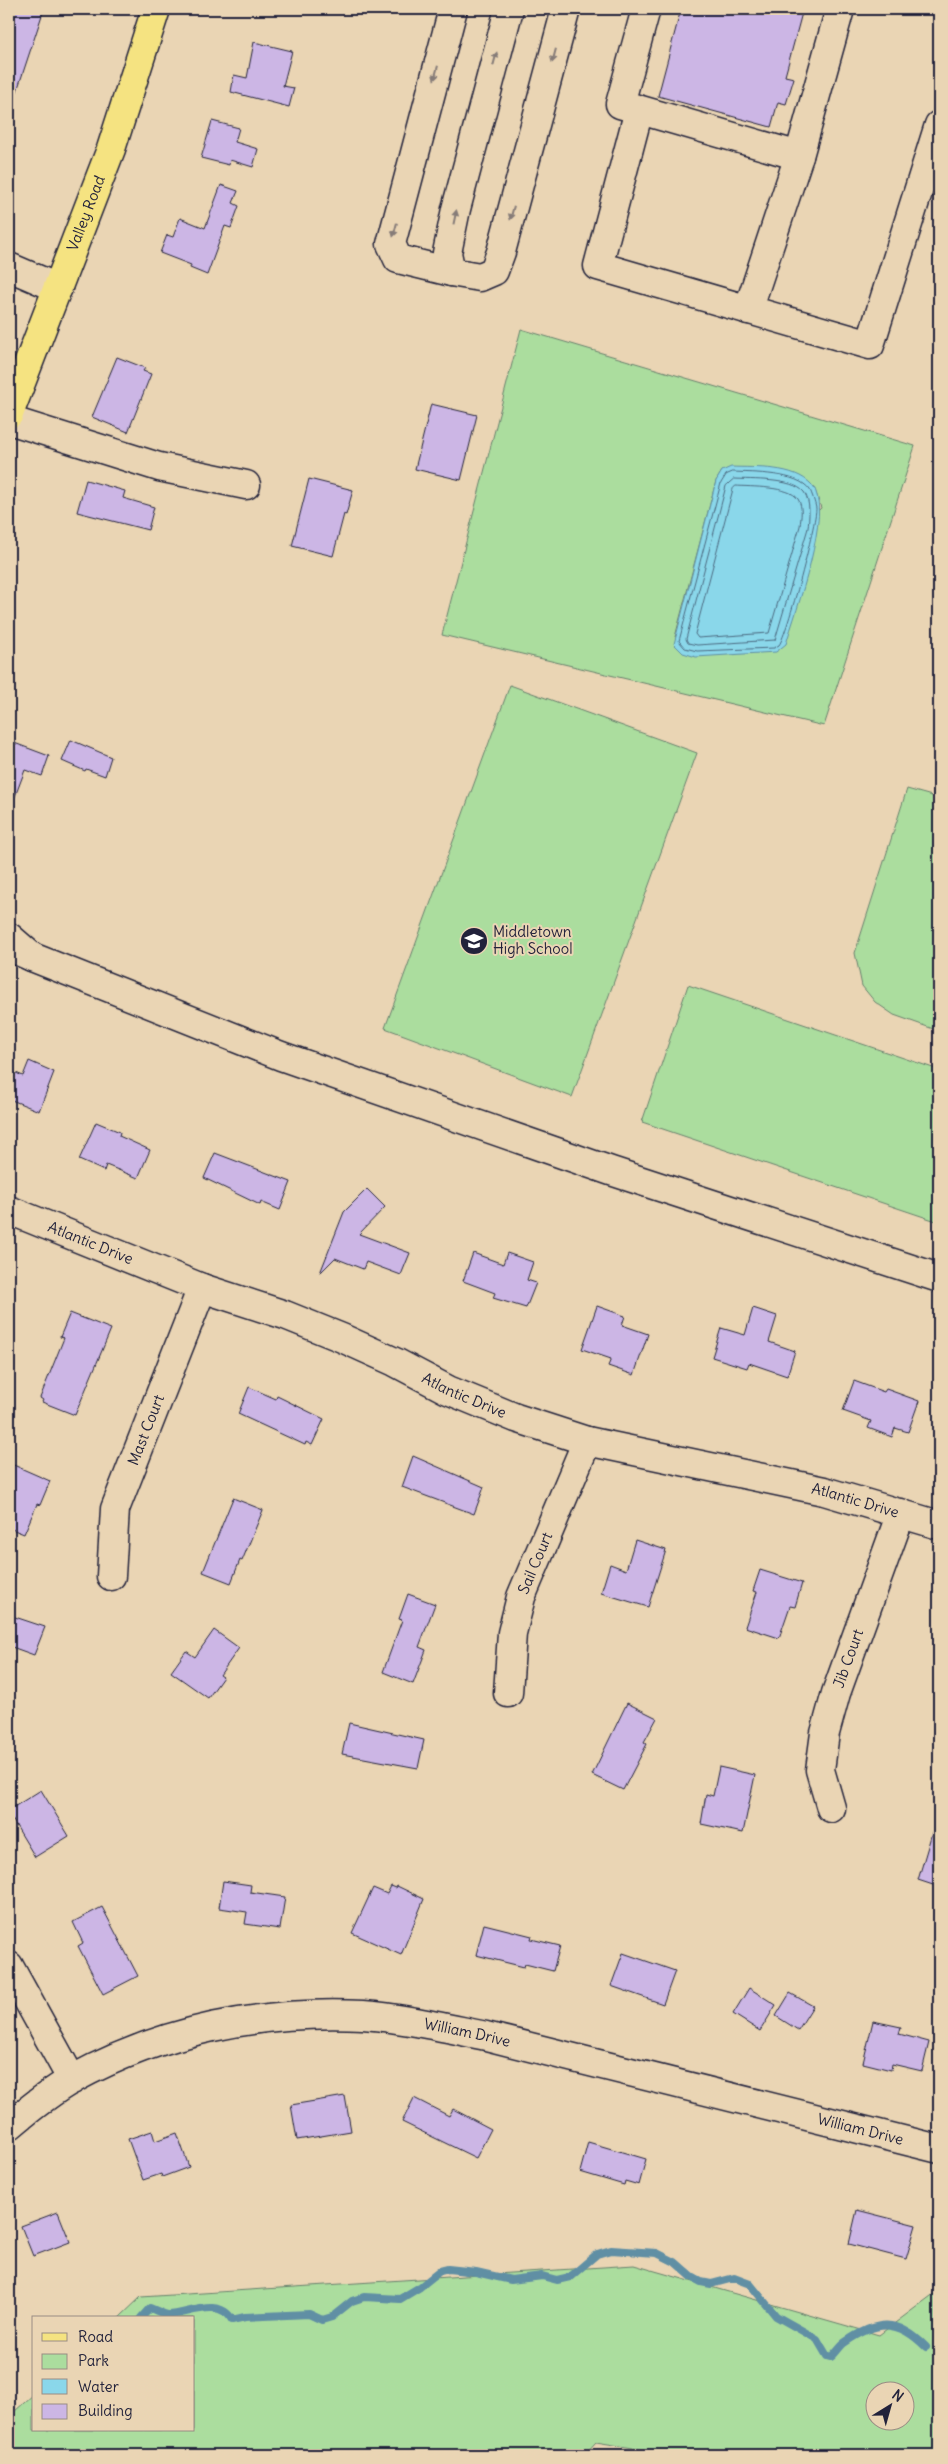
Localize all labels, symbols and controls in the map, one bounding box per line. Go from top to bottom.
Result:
one-way arrow [549,48,557,63]
one-way arrow [492,52,500,67]
one-way arrow [432,65,440,80]
street label: Valley Road [63,173,109,254]
one-way arrow [508,205,516,220]
one-way arrow [451,209,459,224]
one-way arrow [391,223,399,238]
place label: Middletown High School [493,922,573,958]
school or university icon: Middletown High School [459,926,489,956]
street label: Atlantic Drive [45,1217,136,1268]
street label: Atlantic Drive [419,1368,509,1422]
street label: Mast Court [123,1392,168,1468]
street label: Atlantic Drive [810,1479,901,1522]
street label: Sail Court [513,1529,556,1597]
street label: Jib Court [829,1626,867,1690]
street label: William Drive [422,2014,513,2051]
street label: William Drive [816,2109,905,2149]
legend [32,2316,195,2432]
text: Road [78,2327,113,2346]
text: Park [78,2351,109,2370]
text: Water [78,2377,119,2396]
north arrow [866,2382,916,2432]
text: N [889,2386,907,2406]
text: Building [78,2401,133,2420]

